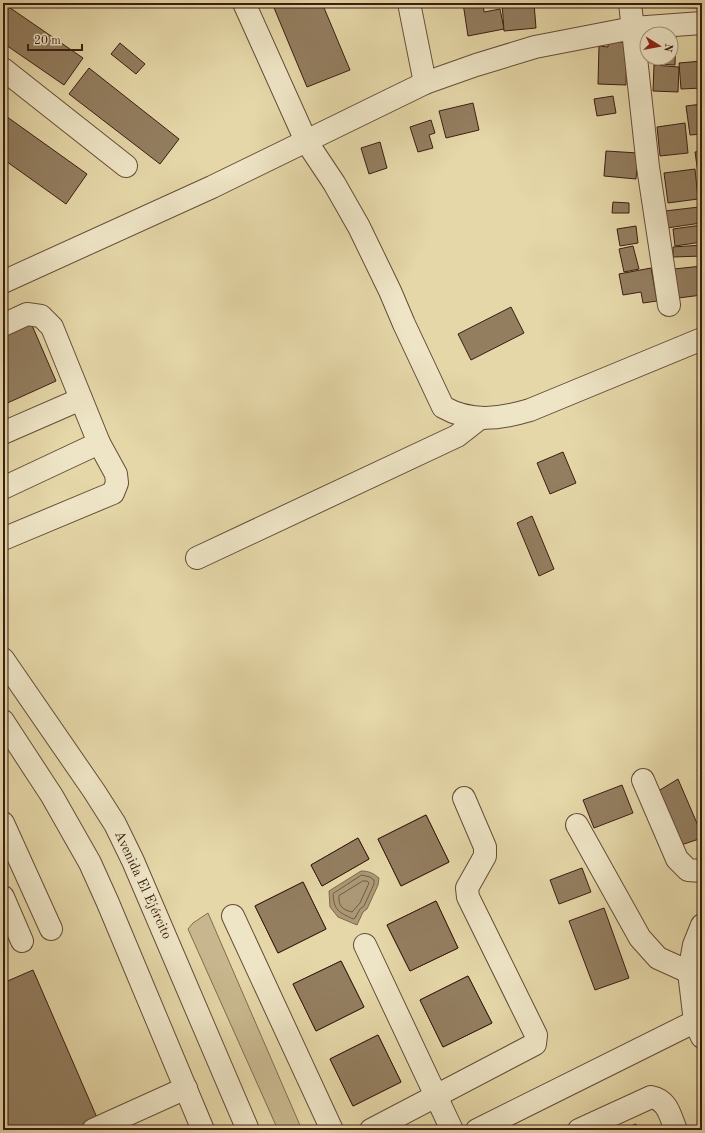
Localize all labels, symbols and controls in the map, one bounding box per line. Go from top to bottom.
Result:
scale bar [28,26,82,52]
north arrow [639,26,679,66]
text: 20 m [34,35,61,47]
text: N [661,42,674,53]
street label: Avenida El Ejército [112,829,174,941]

